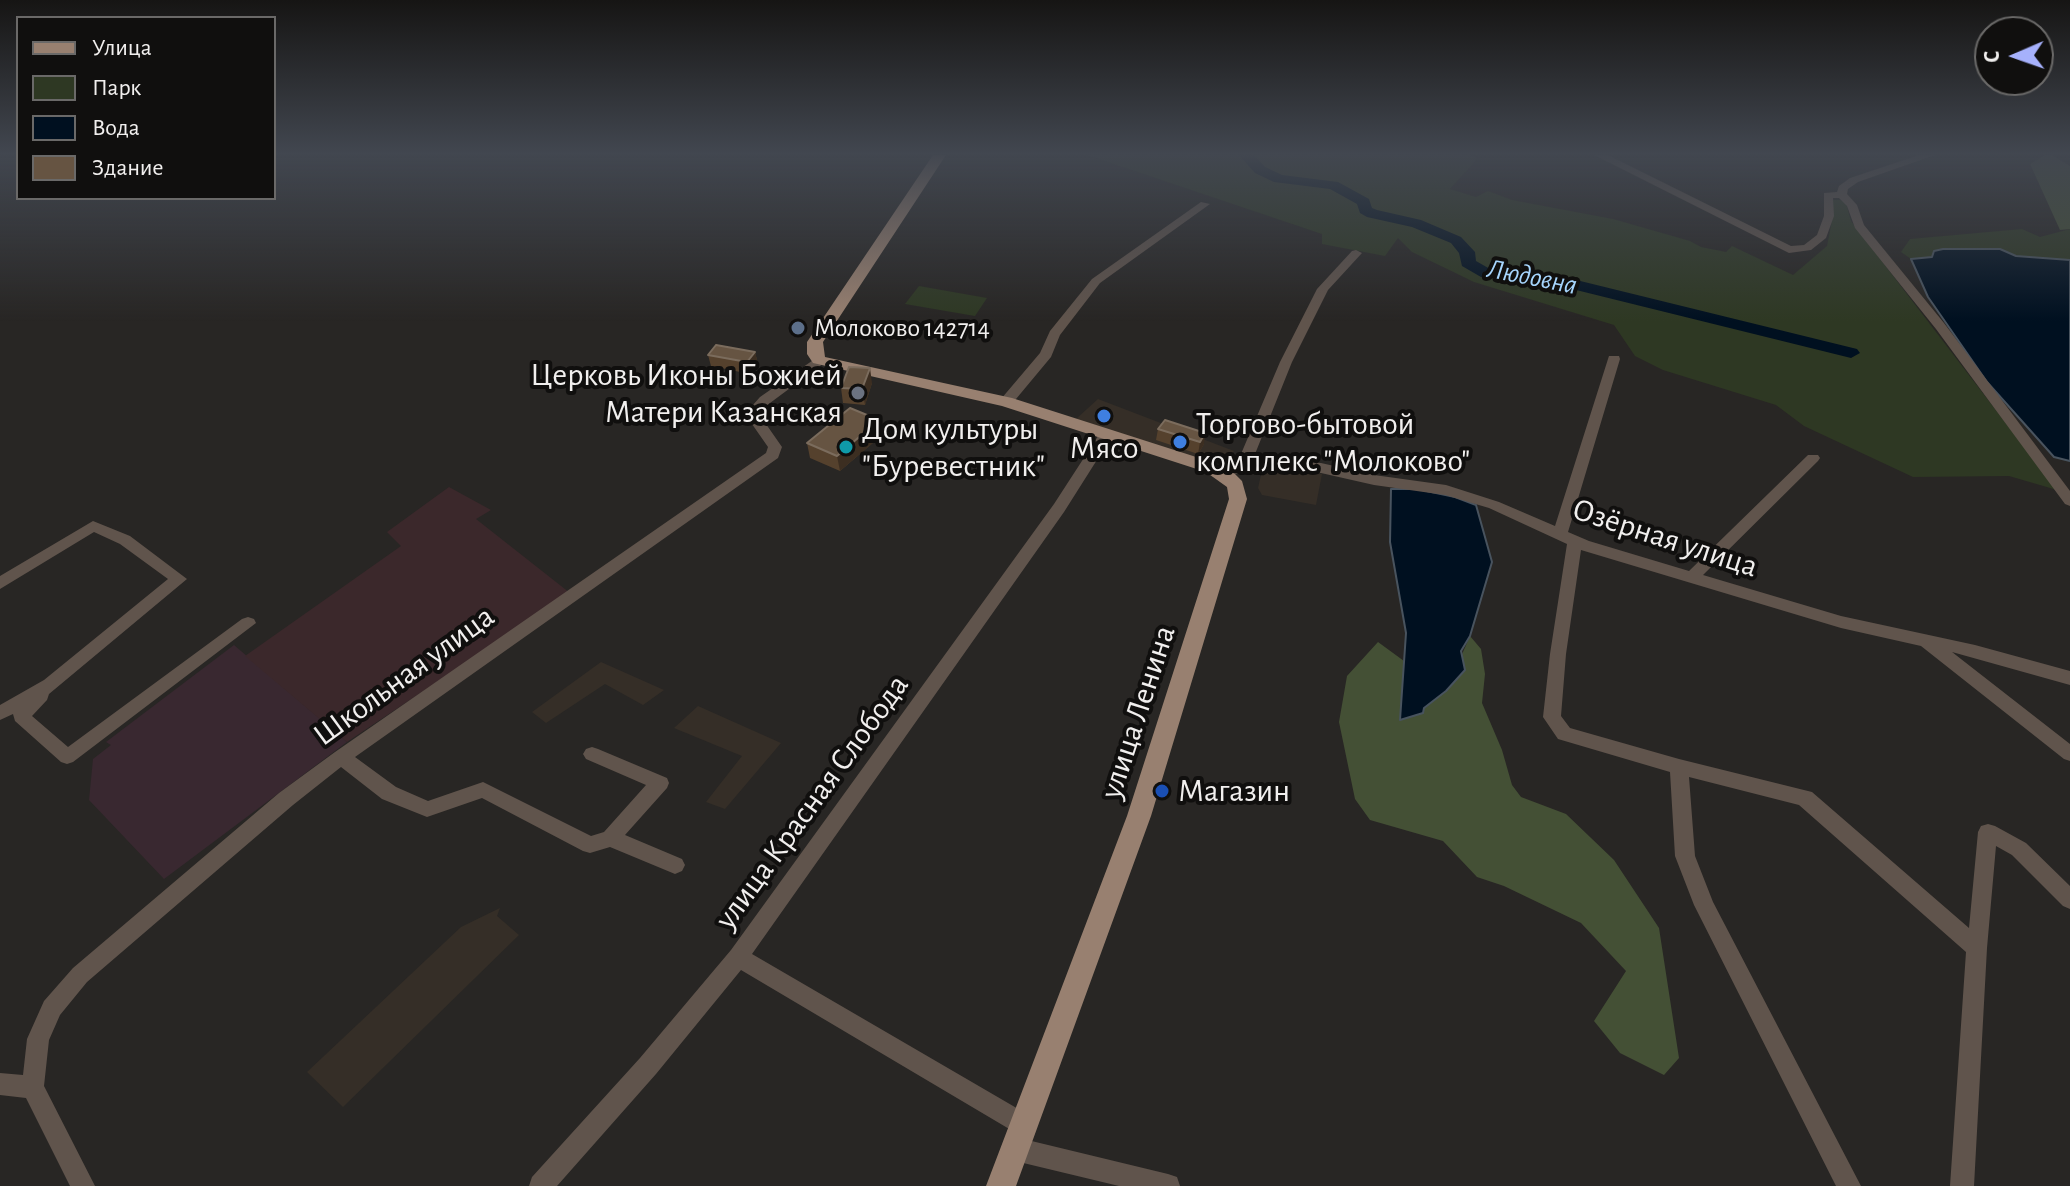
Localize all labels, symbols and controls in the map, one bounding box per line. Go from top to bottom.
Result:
legend [16,16,276,200]
north arrow [1974,16,2054,96]
text: Улица [92,36,152,60]
text: С [1981,50,2003,63]
text: Парк [92,76,141,100]
text: Вода [92,116,140,140]
text: Здание [92,156,163,180]
water label: Людовна [1484,252,1580,302]
place label: Молоково 142714 [814,312,990,344]
marker: Молоково 142714 [789,319,807,337]
place label: Церковь Иконы Божией Матери Казанская [530,356,842,431]
marker: Церковь Иконы Божией Матери Казанская [849,384,867,402]
place label: Торгово-бытовой комплекс "Молоково" [1196,405,1470,480]
marker: Мясо [1095,407,1113,425]
place label: Дом культуры "Буревестник" [862,410,1045,485]
place label: Мясо [1069,429,1139,467]
marker: Торгово-бытовой комплекс "Молоково" [1171,433,1189,451]
marker: Дом культуры "Буревестник" [837,438,855,456]
street label: Озёрная улица [1567,490,1763,586]
street label: Школьная улица [306,597,502,755]
street label: улица Ленина [1092,621,1184,803]
street label: улица Красная Слобода [707,667,917,937]
place label: Магазин [1178,772,1290,810]
marker: Магазин [1153,782,1171,800]

